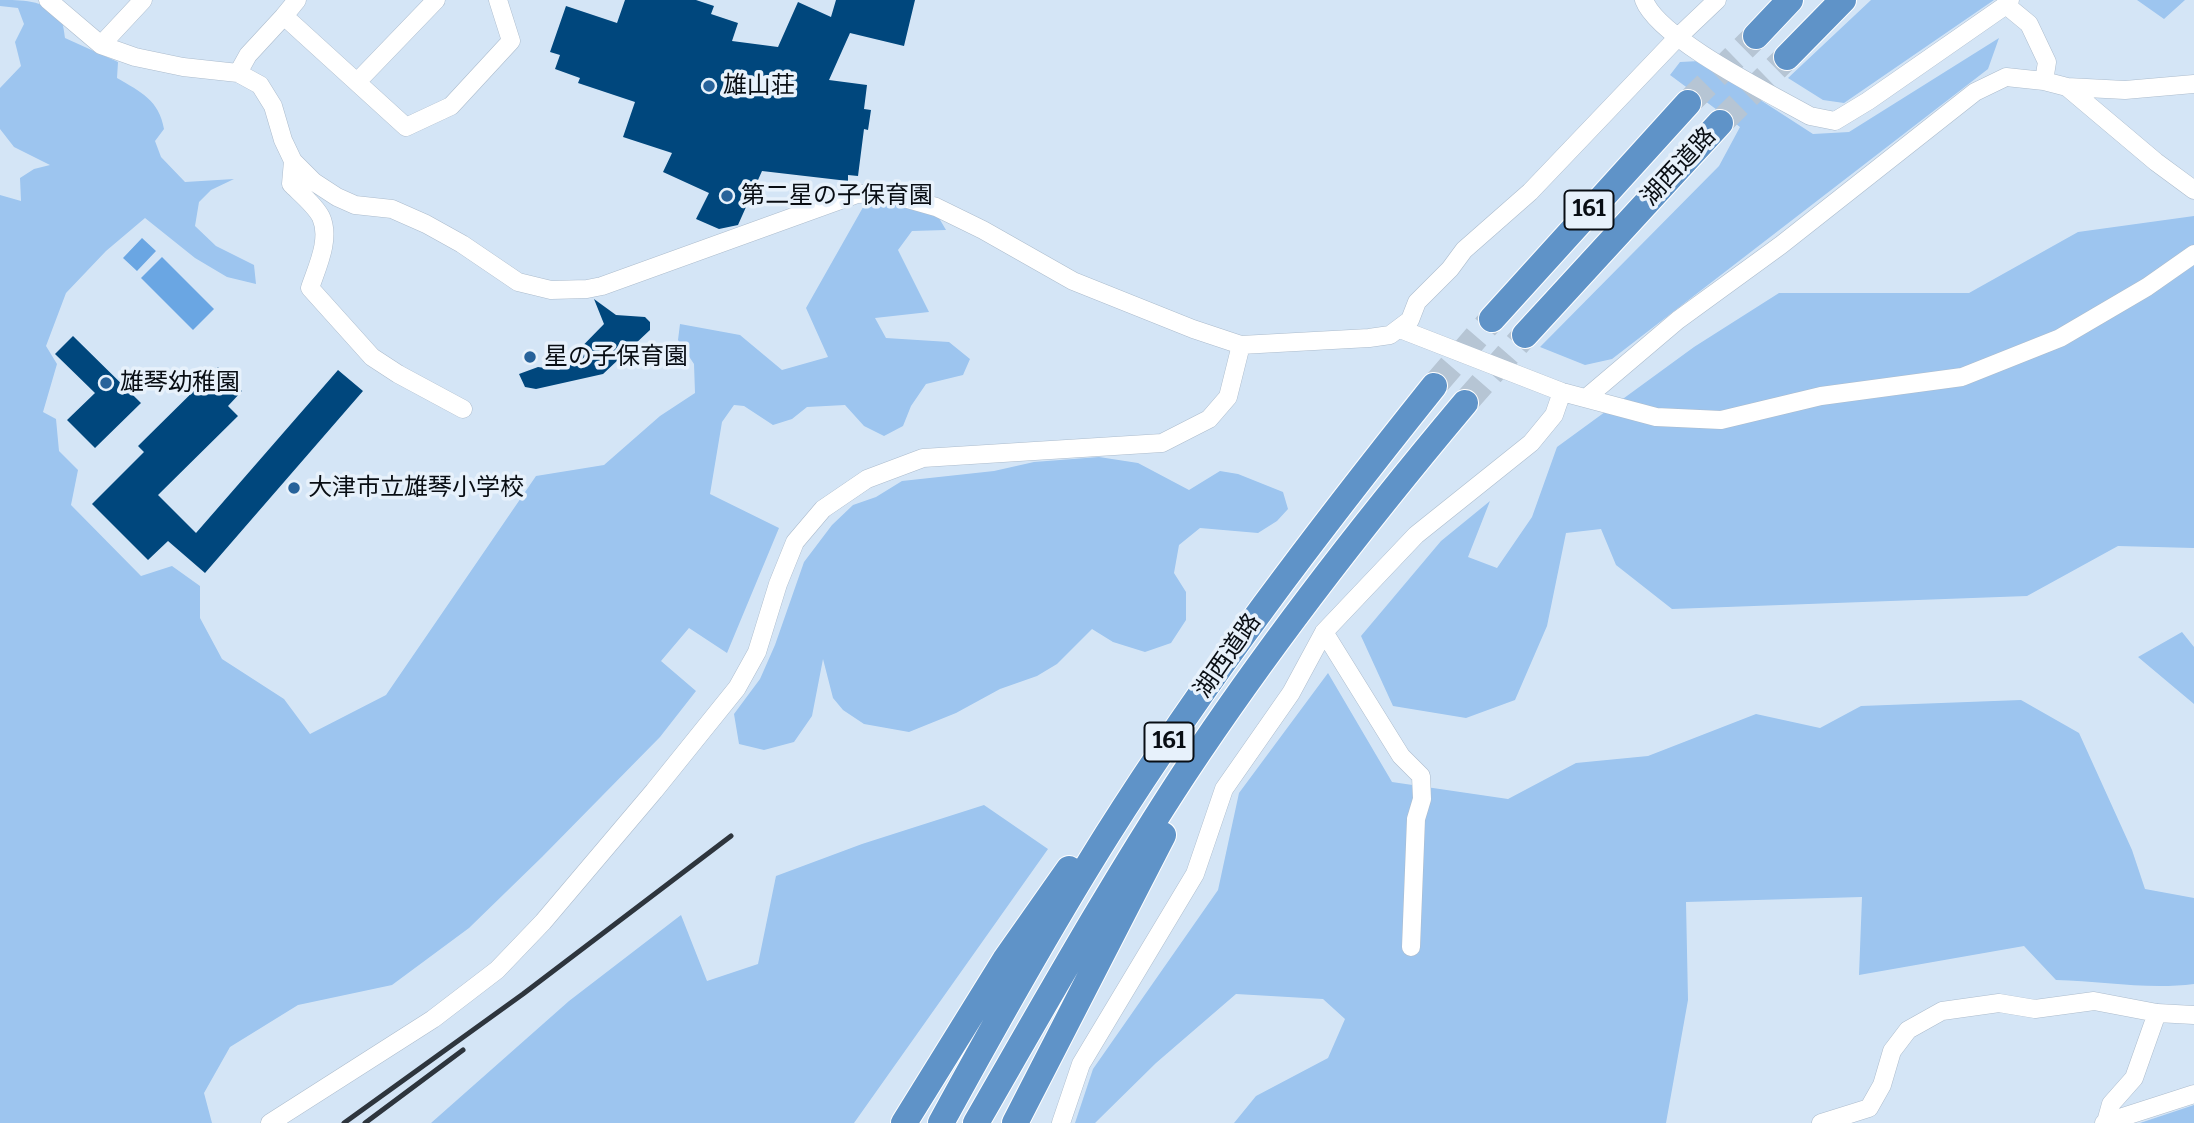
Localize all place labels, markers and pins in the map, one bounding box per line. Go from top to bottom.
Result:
place label: 雄山荘 [723,72,795,100]
marker: 雄山荘 [701,78,717,94]
place label: 第二星の子保育園 [741,182,933,210]
marker: 第二星の子保育園 [719,188,735,204]
place label: 星の子保育園 [544,343,688,371]
marker: 星の子保育園 [522,349,538,365]
place label: 雄琴幼稚園 [120,369,240,397]
marker: 雄琴幼稚園 [98,375,114,391]
place label: 大津市立雄琴小学校 [308,474,524,502]
marker: 大津市立雄琴小学校 [286,480,302,496]

